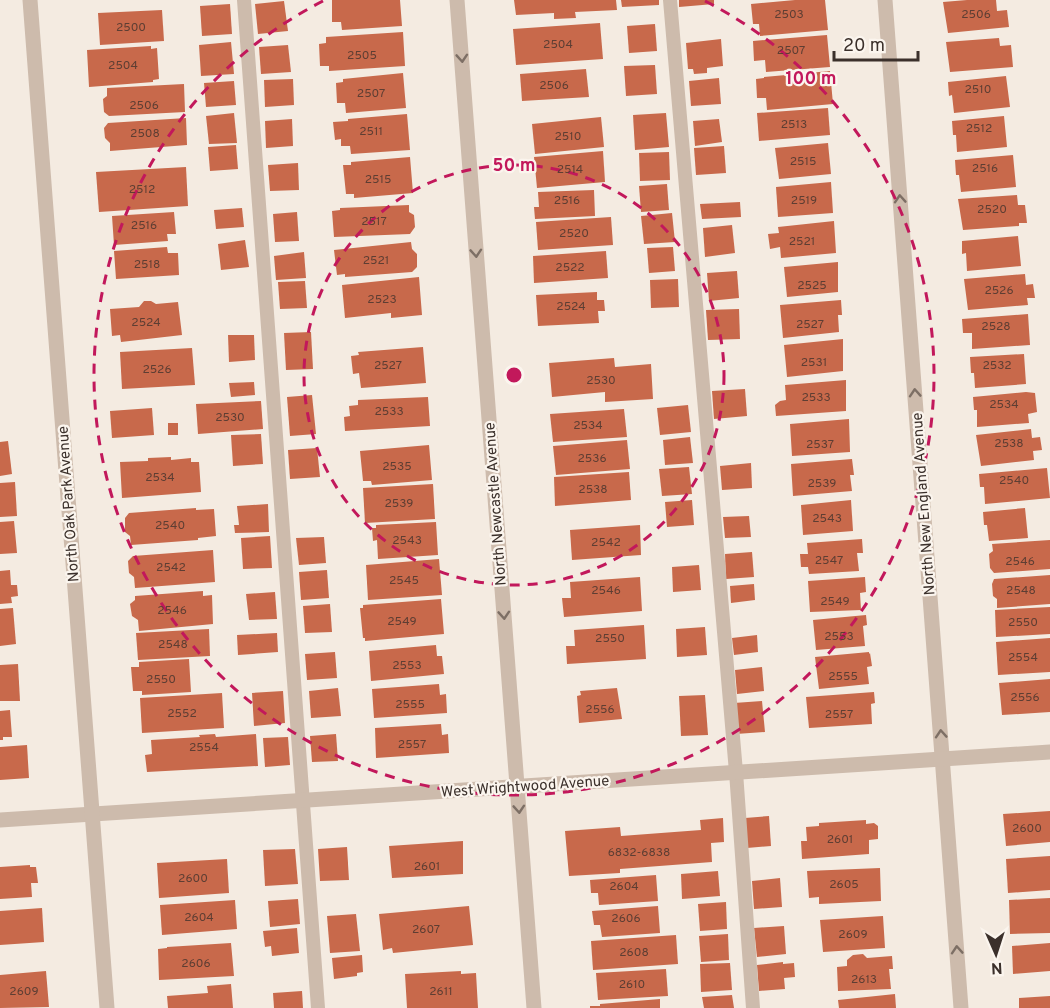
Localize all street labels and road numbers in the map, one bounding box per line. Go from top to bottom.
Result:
street label: North New England Avenue [909,412,940,596]
street label: North Newcastle Avenue [481,421,512,586]
street label: North Oak Park Avenue [55,425,84,583]
street label: West Wrightwood Avenue [440,772,610,803]

